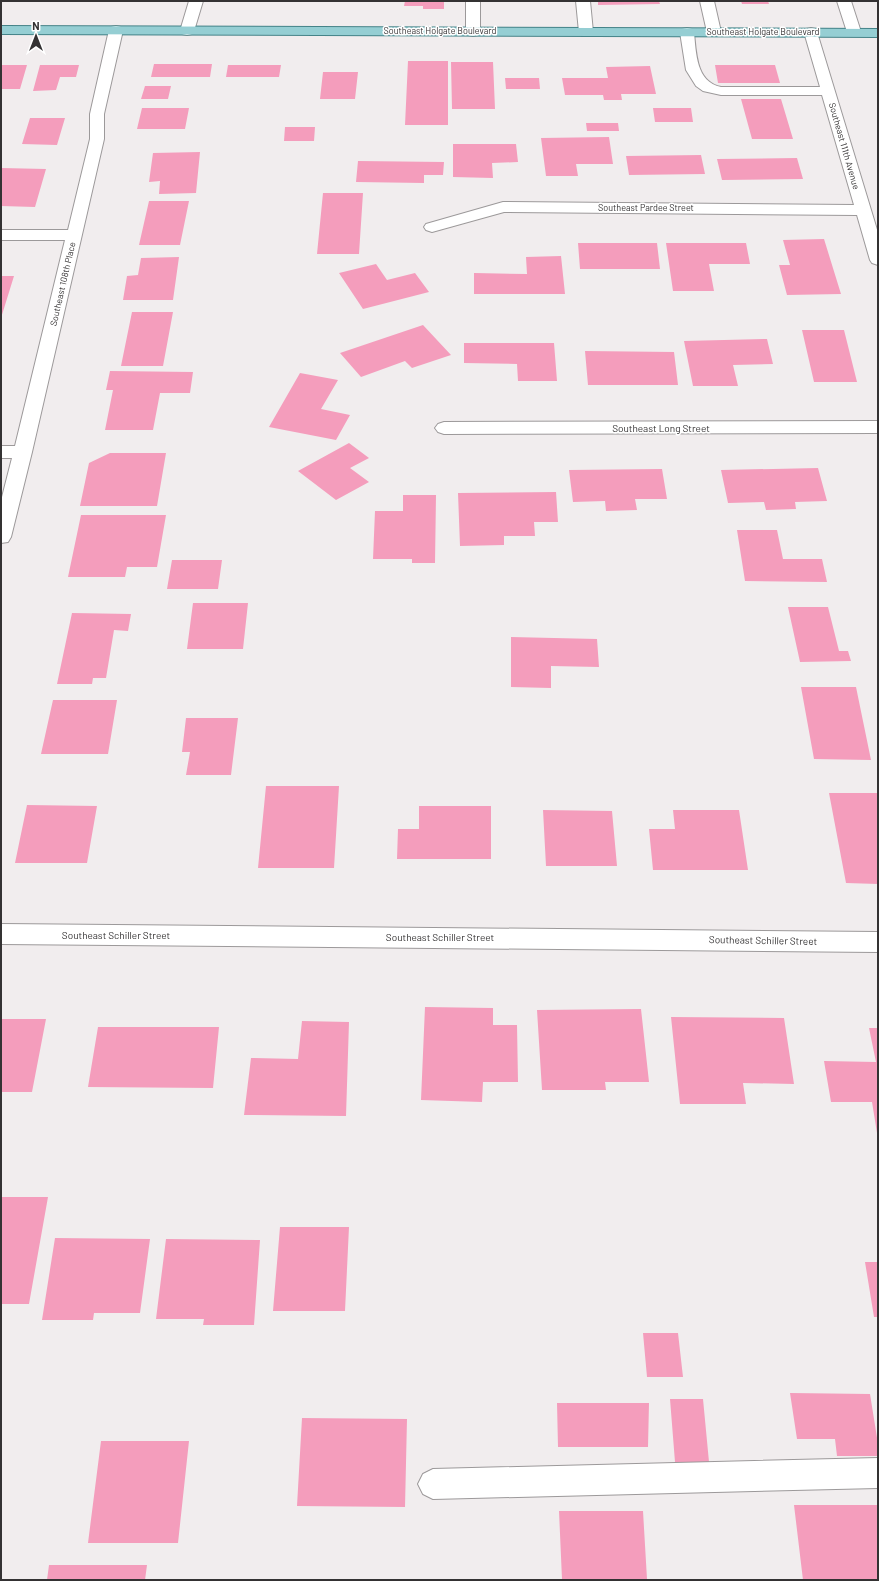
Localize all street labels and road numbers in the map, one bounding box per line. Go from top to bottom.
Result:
street label: Southeast Holgate Boulevard [384,25,496,36]
street label: Southeast Holgate Boulevard [707,26,819,37]
street label: Southeast 111th Avenue [827,101,862,191]
street label: Southeast Pardee Street [598,202,694,213]
street label: Southeast 108th Place [47,241,78,327]
street label: Southeast Long Street [612,422,710,434]
street label: Southeast Schiller Street [62,929,171,941]
street label: Southeast Schiller Street [386,931,495,943]
street label: Southeast Schiller Street [709,933,818,947]

